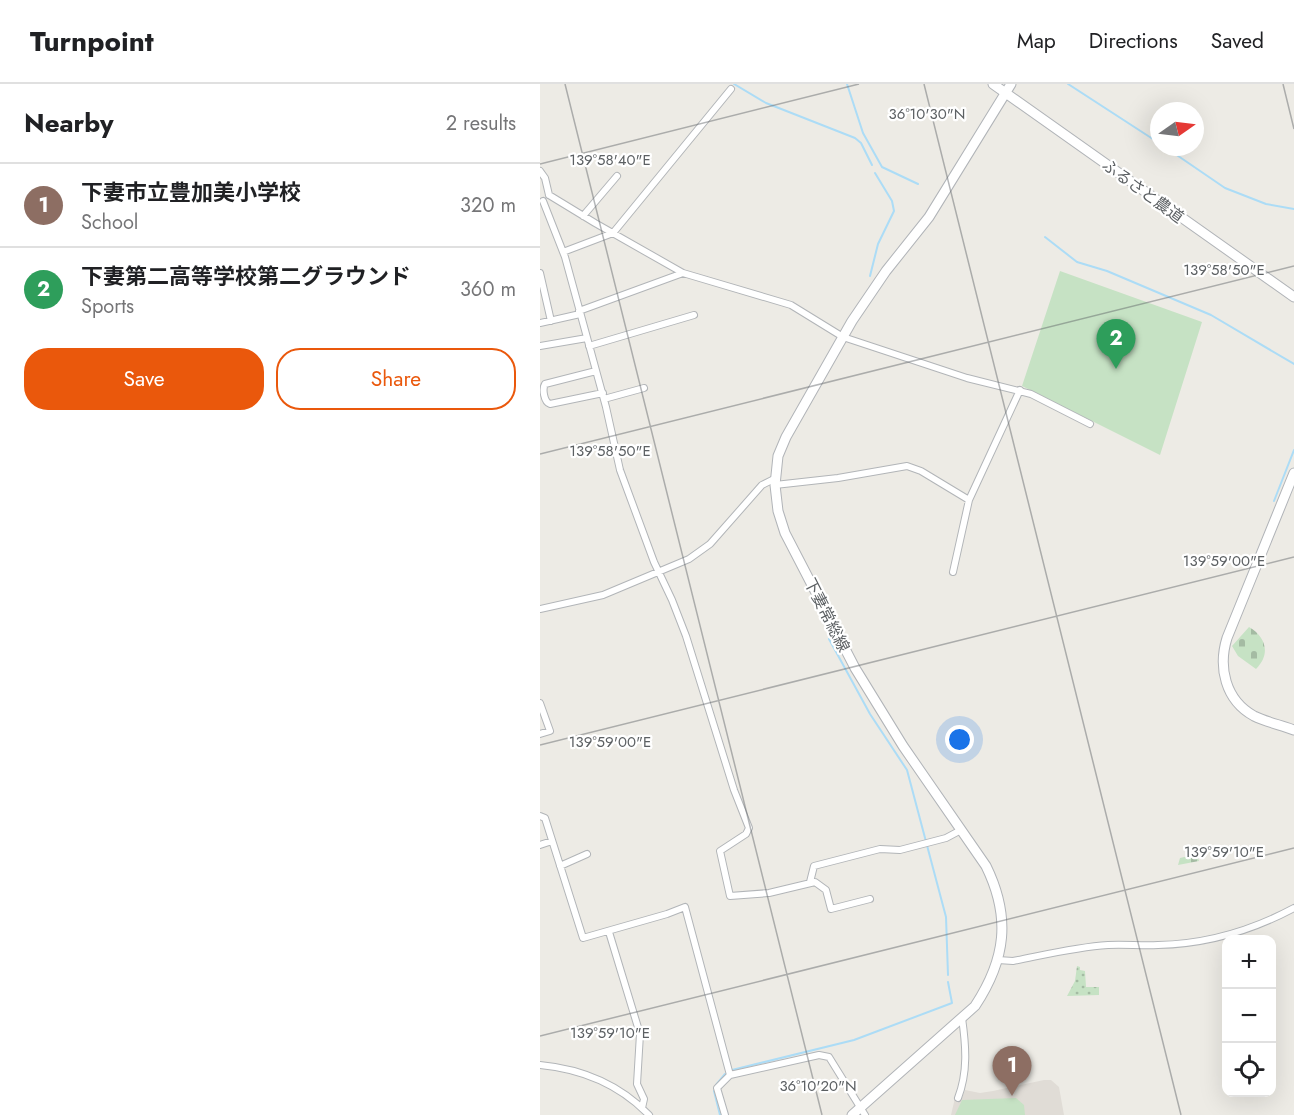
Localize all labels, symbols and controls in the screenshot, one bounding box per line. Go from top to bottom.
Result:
text: Turnpoint [30,21,154,62]
text: Map [1017,26,1056,56]
text: Directions [1089,26,1178,56]
text: Saved [1211,26,1264,56]
north arrow [1150,102,1204,156]
text: 36°10'30"N [889,103,965,125]
text: Nearby [24,104,113,142]
text: 2 results [446,109,516,138]
text: 139°58'40"E [569,149,651,171]
street label: ふるさと農道 [1097,153,1189,229]
text: 下妻市立豊加美小学校 [81,176,301,208]
text: 1 [38,191,49,220]
text: 320 m [460,191,516,220]
text: School [81,208,138,237]
text: 139°58'50"E [1183,259,1265,281]
text: 下妻第二高等学校第二グラウンド [81,260,411,292]
text: 2 [37,275,50,304]
text: 360 m [460,275,516,304]
text: Sports [81,292,134,321]
pin: 2 [1096,320,1136,369]
button: Save [24,348,264,410]
button: Share [276,348,516,410]
text: 139°58'50"E [569,440,651,462]
text: 139°59'00"E [1183,550,1265,572]
street label: 下妻常総線 [799,574,855,656]
your location [945,725,974,754]
text: 139°59'00"E [569,731,651,753]
text: 139°59'10"E [1184,841,1264,863]
map controls [1222,935,1276,1097]
button: + [1222,935,1276,989]
button: − [1222,989,1276,1043]
text: 139°59'10"E [570,1022,650,1044]
button: locate [1222,1043,1276,1097]
pin: 1 [992,1046,1032,1096]
text: 36°10'20"N [779,1075,857,1097]

